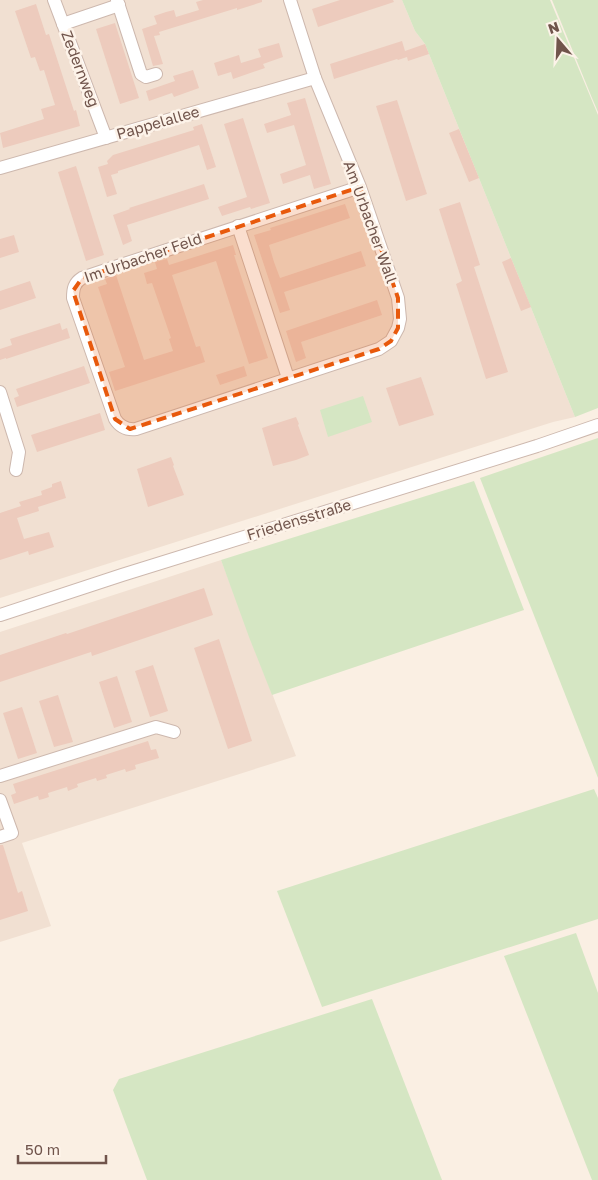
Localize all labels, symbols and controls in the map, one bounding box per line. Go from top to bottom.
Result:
north arrow [533,15,583,65]
text: N [546,17,561,37]
street label: Zedernweg [58,28,104,109]
street label: Pappelallee [114,102,202,142]
street label: Am Urbacher Wall [340,158,402,286]
street label: Im Urbacher Feld [81,228,204,286]
street label: Friedensstraße [244,495,353,543]
scale bar [18,1132,105,1164]
text: 50 m [25,1140,60,1158]

